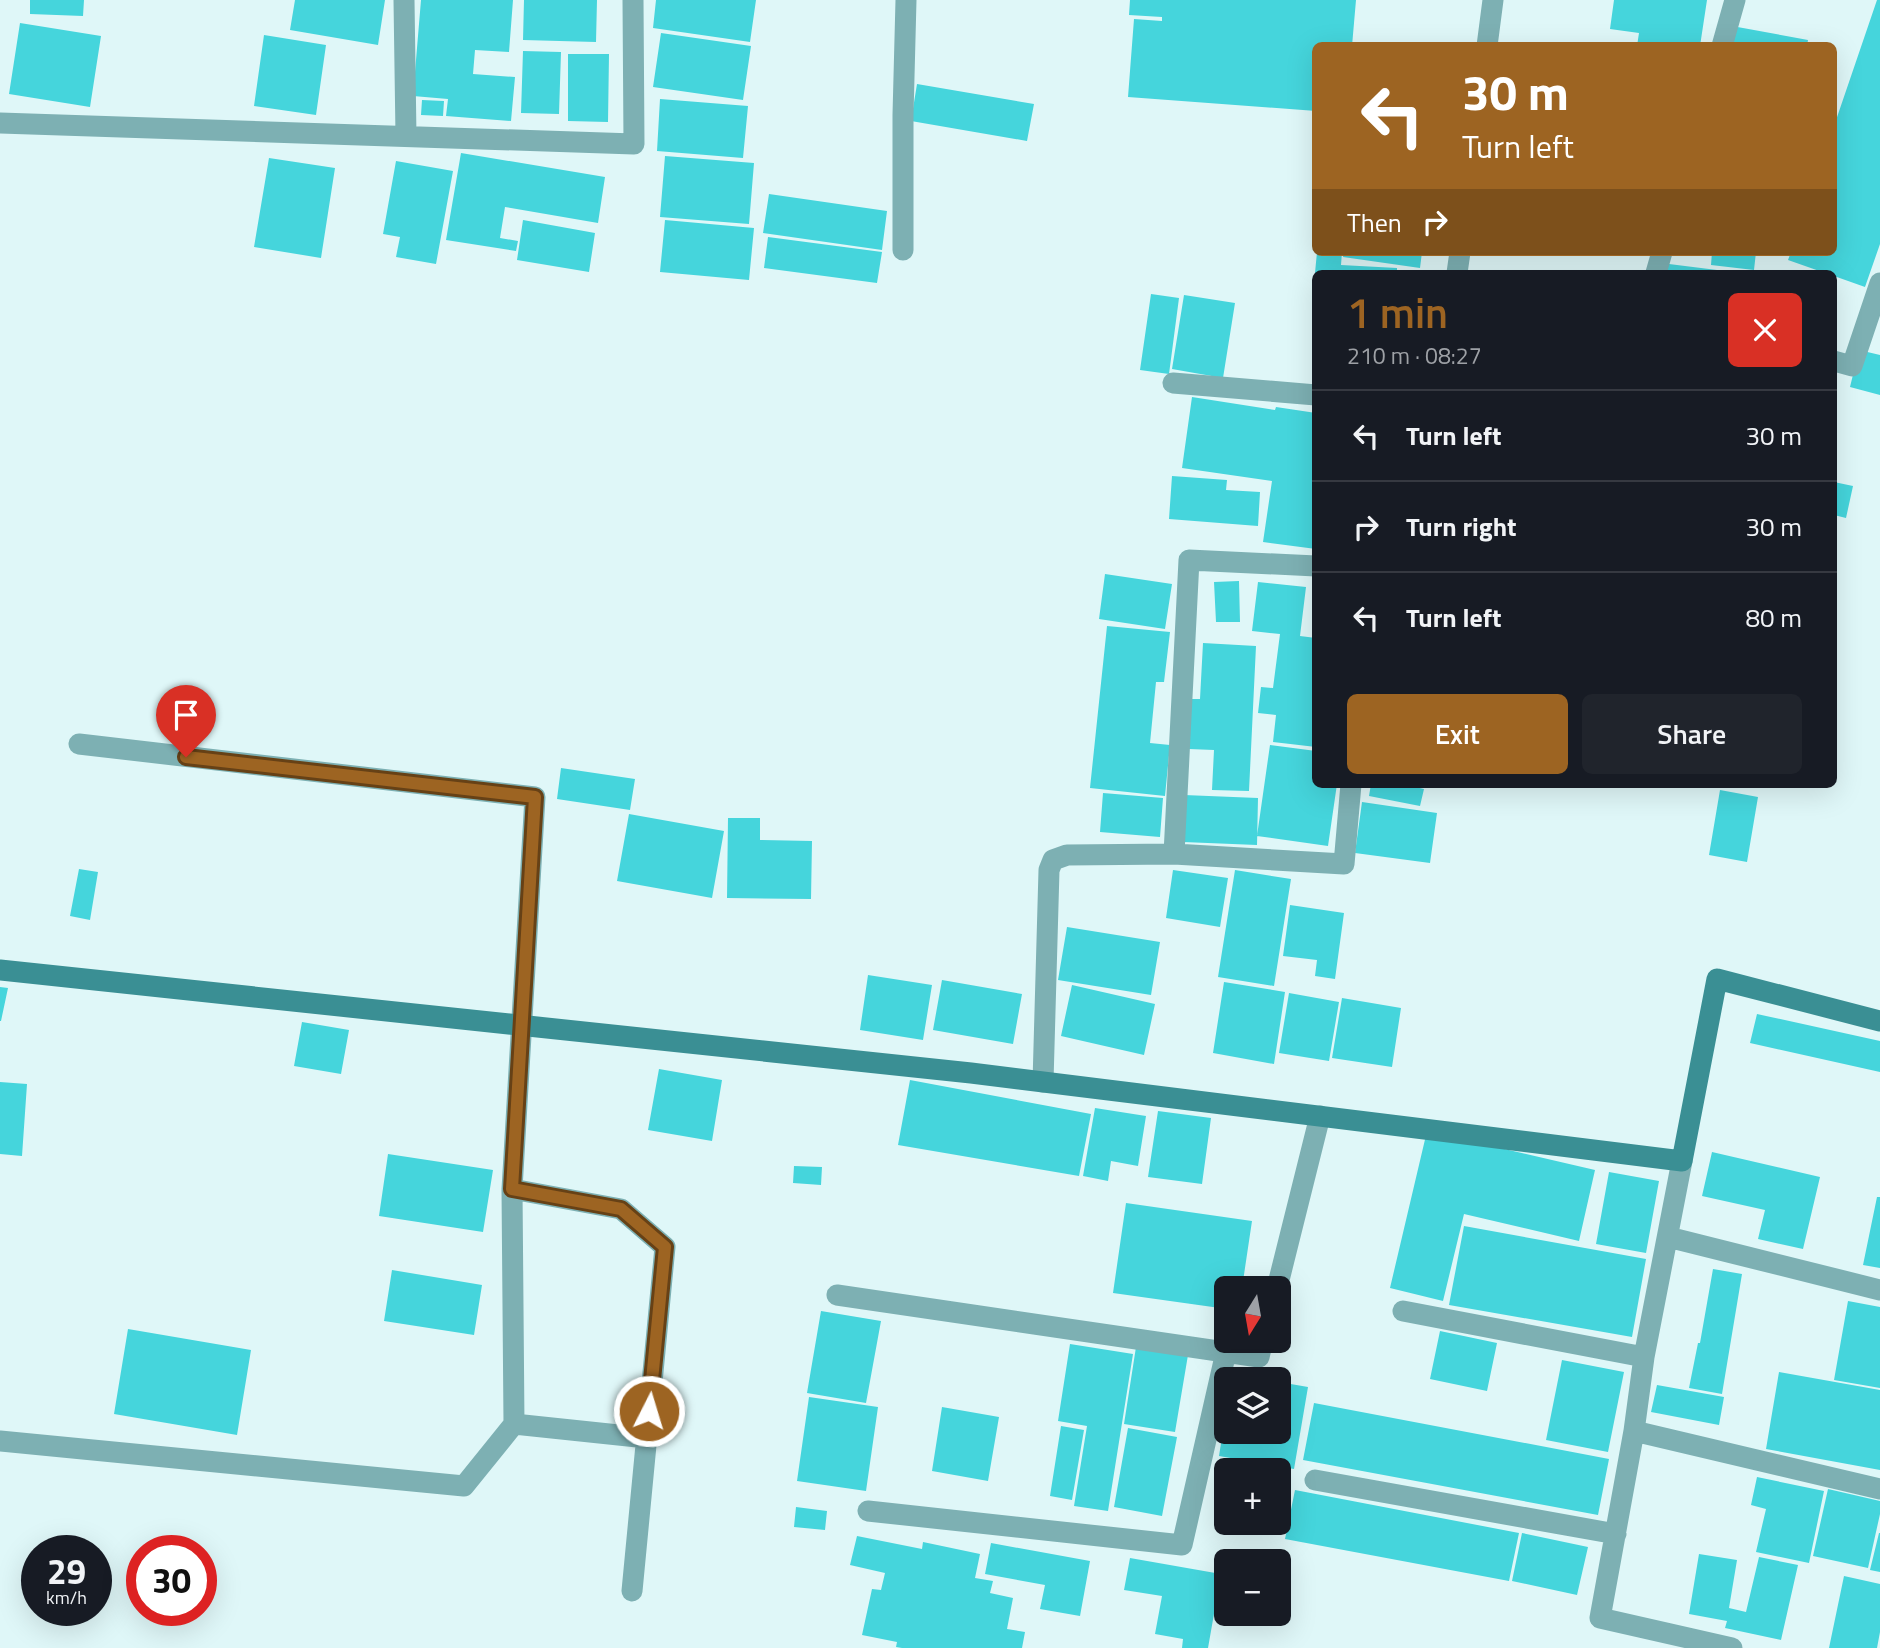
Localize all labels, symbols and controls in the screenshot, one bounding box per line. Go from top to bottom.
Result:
text: 30 m [1462,54,1569,129]
icon: left [1347,70,1438,161]
text: Turn left [1462,122,1574,170]
text: Then [1347,203,1402,242]
icon: right [1416,203,1454,241]
text: 1 min [1347,280,1448,344]
button: close [1728,293,1802,367]
text: 210 m · 08:27 [1347,338,1482,373]
text: Turn left [1406,416,1501,455]
text: 30 m [1745,416,1802,455]
icon: left [1347,417,1385,455]
text: Turn right [1406,507,1517,546]
text: 30 m [1745,507,1802,546]
icon: right [1347,508,1385,546]
text: Turn left [1406,598,1501,637]
text: 80 m [1745,598,1802,637]
icon: left [1347,599,1385,637]
pin [156,685,216,757]
button: Exit [1347,694,1568,774]
button: Share [1582,694,1802,774]
icon: arrive [167,696,205,734]
north arrow [1214,1276,1292,1353]
map controls [1214,1276,1291,1626]
button: layers [1214,1367,1291,1444]
position arrow [612,1374,686,1448]
button: + [1214,1458,1291,1535]
speed limit sign: 30 [126,1535,217,1626]
text: 29 [47,1544,86,1598]
button: − [1214,1549,1291,1626]
text: km/h [46,1584,87,1611]

